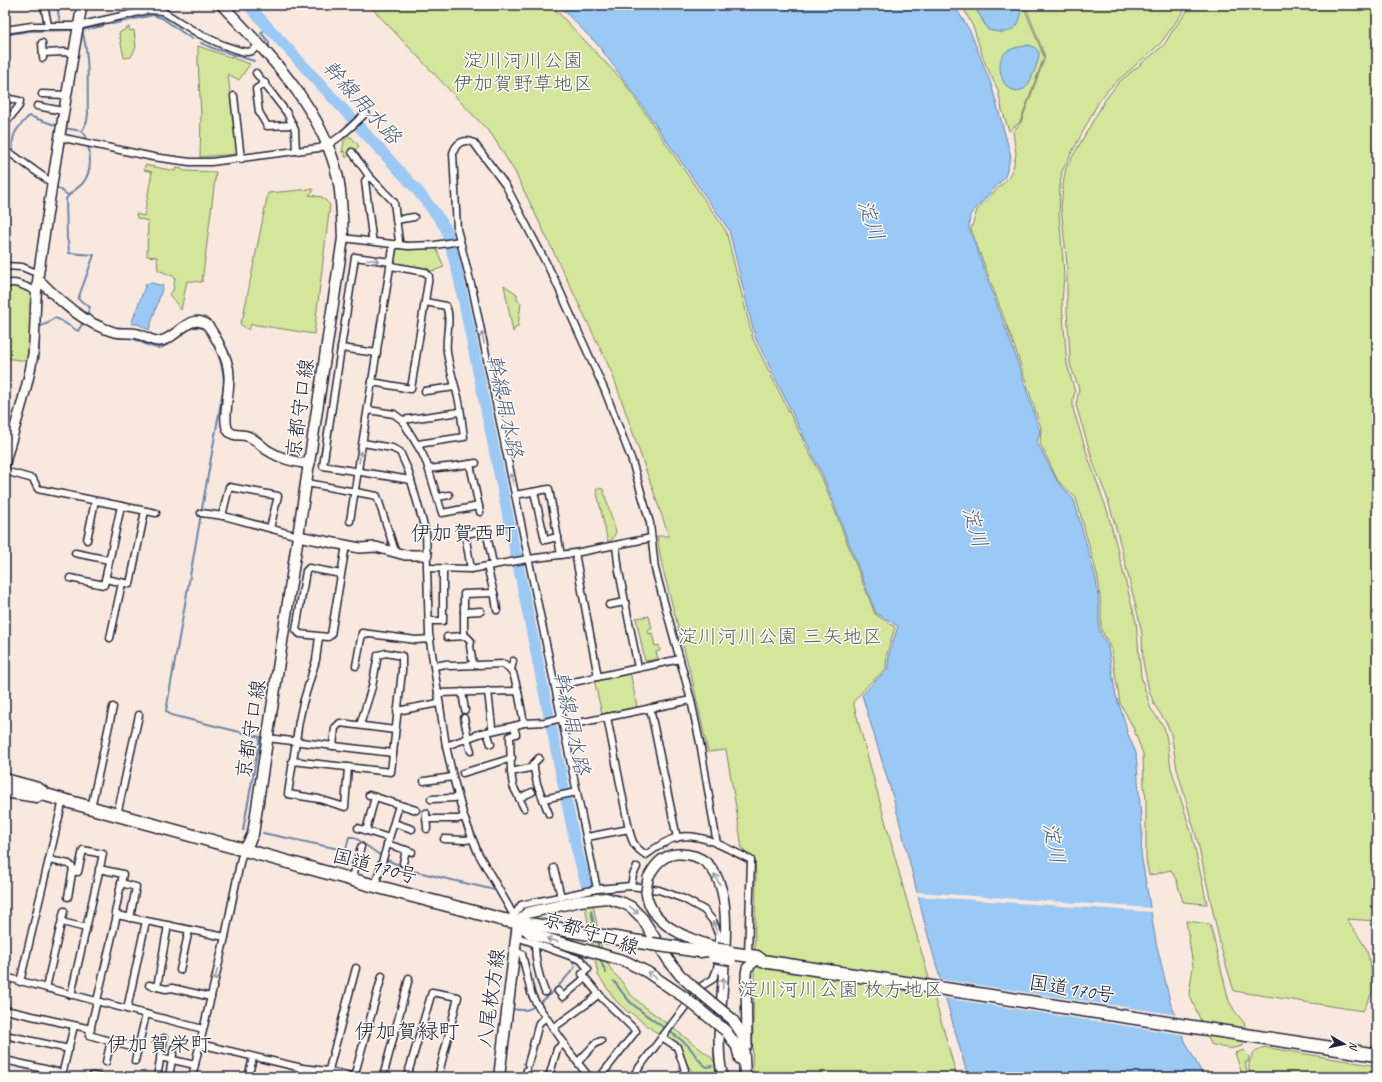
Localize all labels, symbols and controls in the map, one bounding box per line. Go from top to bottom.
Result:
park label: 淀川河川公園 伊加賀野草地区 [453,48,593,96]
water label: 幹線用水路 [317,54,407,150]
water label: 淀川 [852,196,890,244]
one-way arrow [366,256,379,264]
one-way arrow [478,332,486,345]
water label: 幹線用水路 [481,352,529,461]
street label: 京都守口線 [281,357,319,459]
one-way arrow [356,451,364,464]
one-way arrow [507,473,515,486]
water label: 淀川 [956,503,994,551]
district label: 伊加賀西町 [411,520,516,546]
park label: 淀川河川公園 三矢地区 [678,624,882,649]
water label: 幹線用水路 [548,669,596,778]
street label: 京都守口線 [231,678,271,780]
water label: 淀川 [1037,820,1071,866]
street label: 国道170号 [330,843,420,889]
one-way arrow [712,873,720,885]
street label: 京都守口線 [540,906,642,960]
one-way arrow [629,906,639,915]
one-way arrow [711,921,719,933]
one-way arrow [546,936,559,943]
street label: 八尾枚方線 [472,947,510,1049]
one-way arrow [211,968,219,981]
street label: 国道170号 [1027,970,1117,1008]
one-way arrow [647,971,658,979]
one-way arrow [719,977,726,990]
park label: 淀川河川公園 枚方地区 [739,977,943,1002]
district label: 伊加賀緑町 [355,1018,460,1044]
north arrow [1324,1024,1364,1064]
district label: 伊加賀栄町 [107,1031,212,1057]
text: N [1346,1041,1361,1052]

